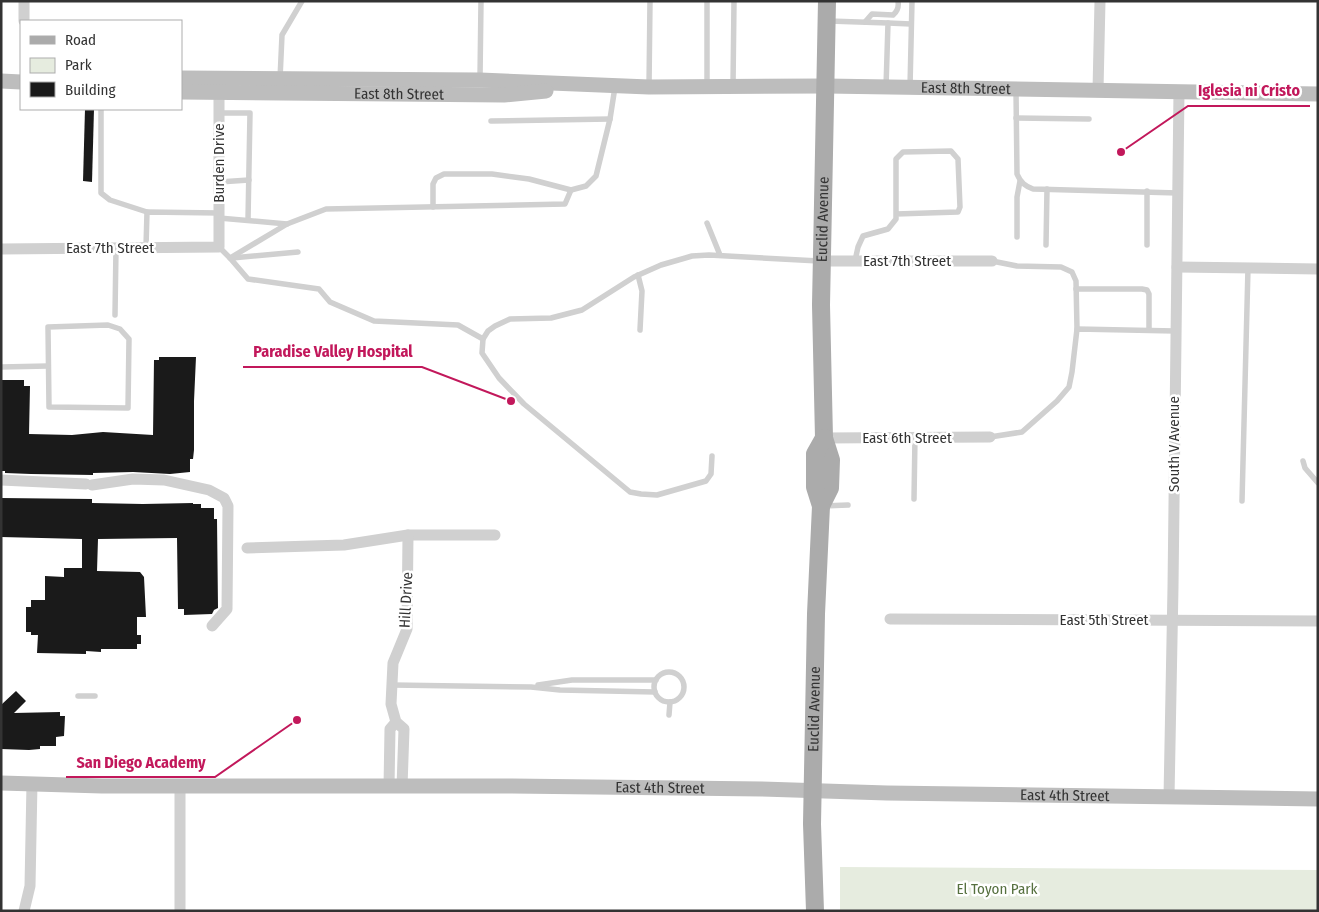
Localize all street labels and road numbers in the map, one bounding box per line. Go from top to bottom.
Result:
street label: East 8th Street [921,79,1011,98]
street label: East 8th Street [354,85,444,103]
street label: Burden Drive [210,123,228,203]
street label: Euclid Avenue [813,176,833,262]
street label: East 7th Street [66,239,154,257]
street label: East 7th Street [863,252,951,270]
street label: South V Avenue [1165,396,1183,492]
street label: East 6th Street [862,429,952,447]
street label: Hill Drive [396,572,416,628]
street label: East 5th Street [1060,611,1149,629]
street label: Euclid Avenue [804,666,824,752]
street label: East 4th Street [615,778,705,797]
street label: East 4th Street [1020,786,1110,805]

